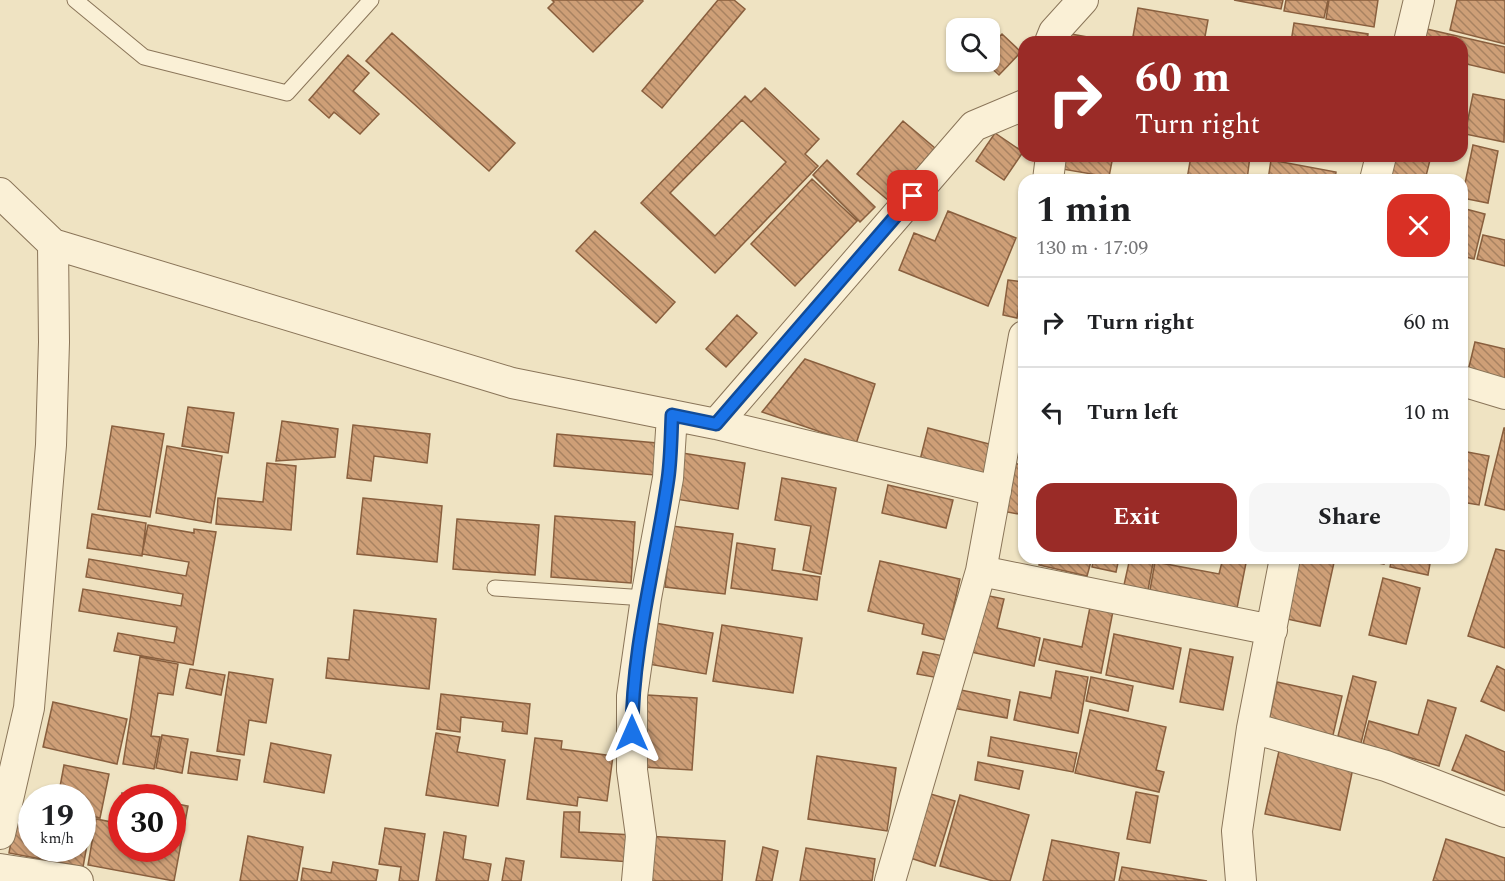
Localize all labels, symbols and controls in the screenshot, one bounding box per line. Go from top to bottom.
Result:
map controls [946,18,1000,72]
button: search [946,18,1000,72]
text: 60 m [1135,47,1230,110]
icon: right [1036,60,1114,138]
text: Turn right [1135,104,1260,146]
pin [887,170,938,221]
icon: arrive [896,179,929,212]
text: 1 min [1036,183,1132,238]
button: close [1387,194,1450,257]
text: 130 m · 17:09 [1036,233,1148,263]
icon: right [1036,306,1069,339]
text: Turn right [1087,306,1194,339]
text: 60 m [1404,306,1450,339]
icon: left [1036,396,1069,429]
text: Turn left [1087,396,1179,429]
text: 10 m [1404,396,1450,429]
button: Exit [1036,483,1237,552]
button: Share [1249,483,1450,552]
position arrow [600,701,664,765]
speed limit sign: 30 [108,784,186,862]
text: 19 [40,793,74,839]
text: km/h [40,827,74,850]

